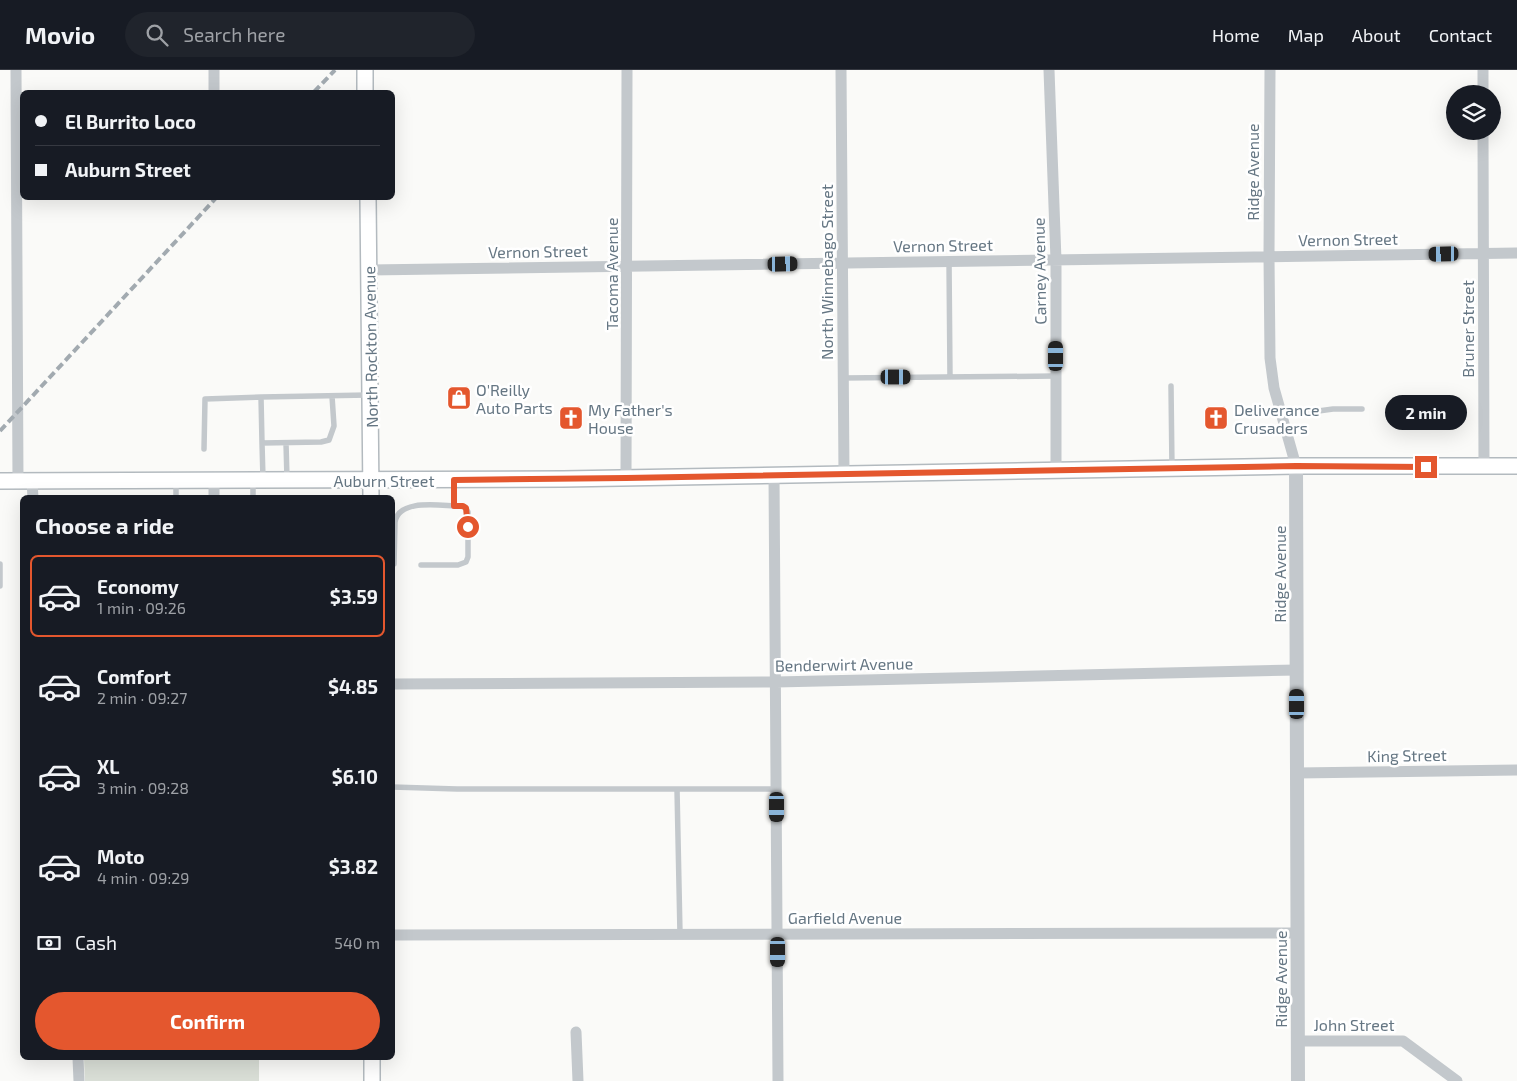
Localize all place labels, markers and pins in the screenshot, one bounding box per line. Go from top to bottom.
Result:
place label: O'Reilly Auto Parts [476,380,553,417]
shop icon: O'Reilly Auto Parts [446,385,472,411]
place label: My Father's House [588,400,673,437]
place label: Deliverance Crusaders [1234,400,1320,437]
church icon: My Father's House [558,405,584,431]
church icon: Deliverance Crusaders [1203,405,1229,431]

